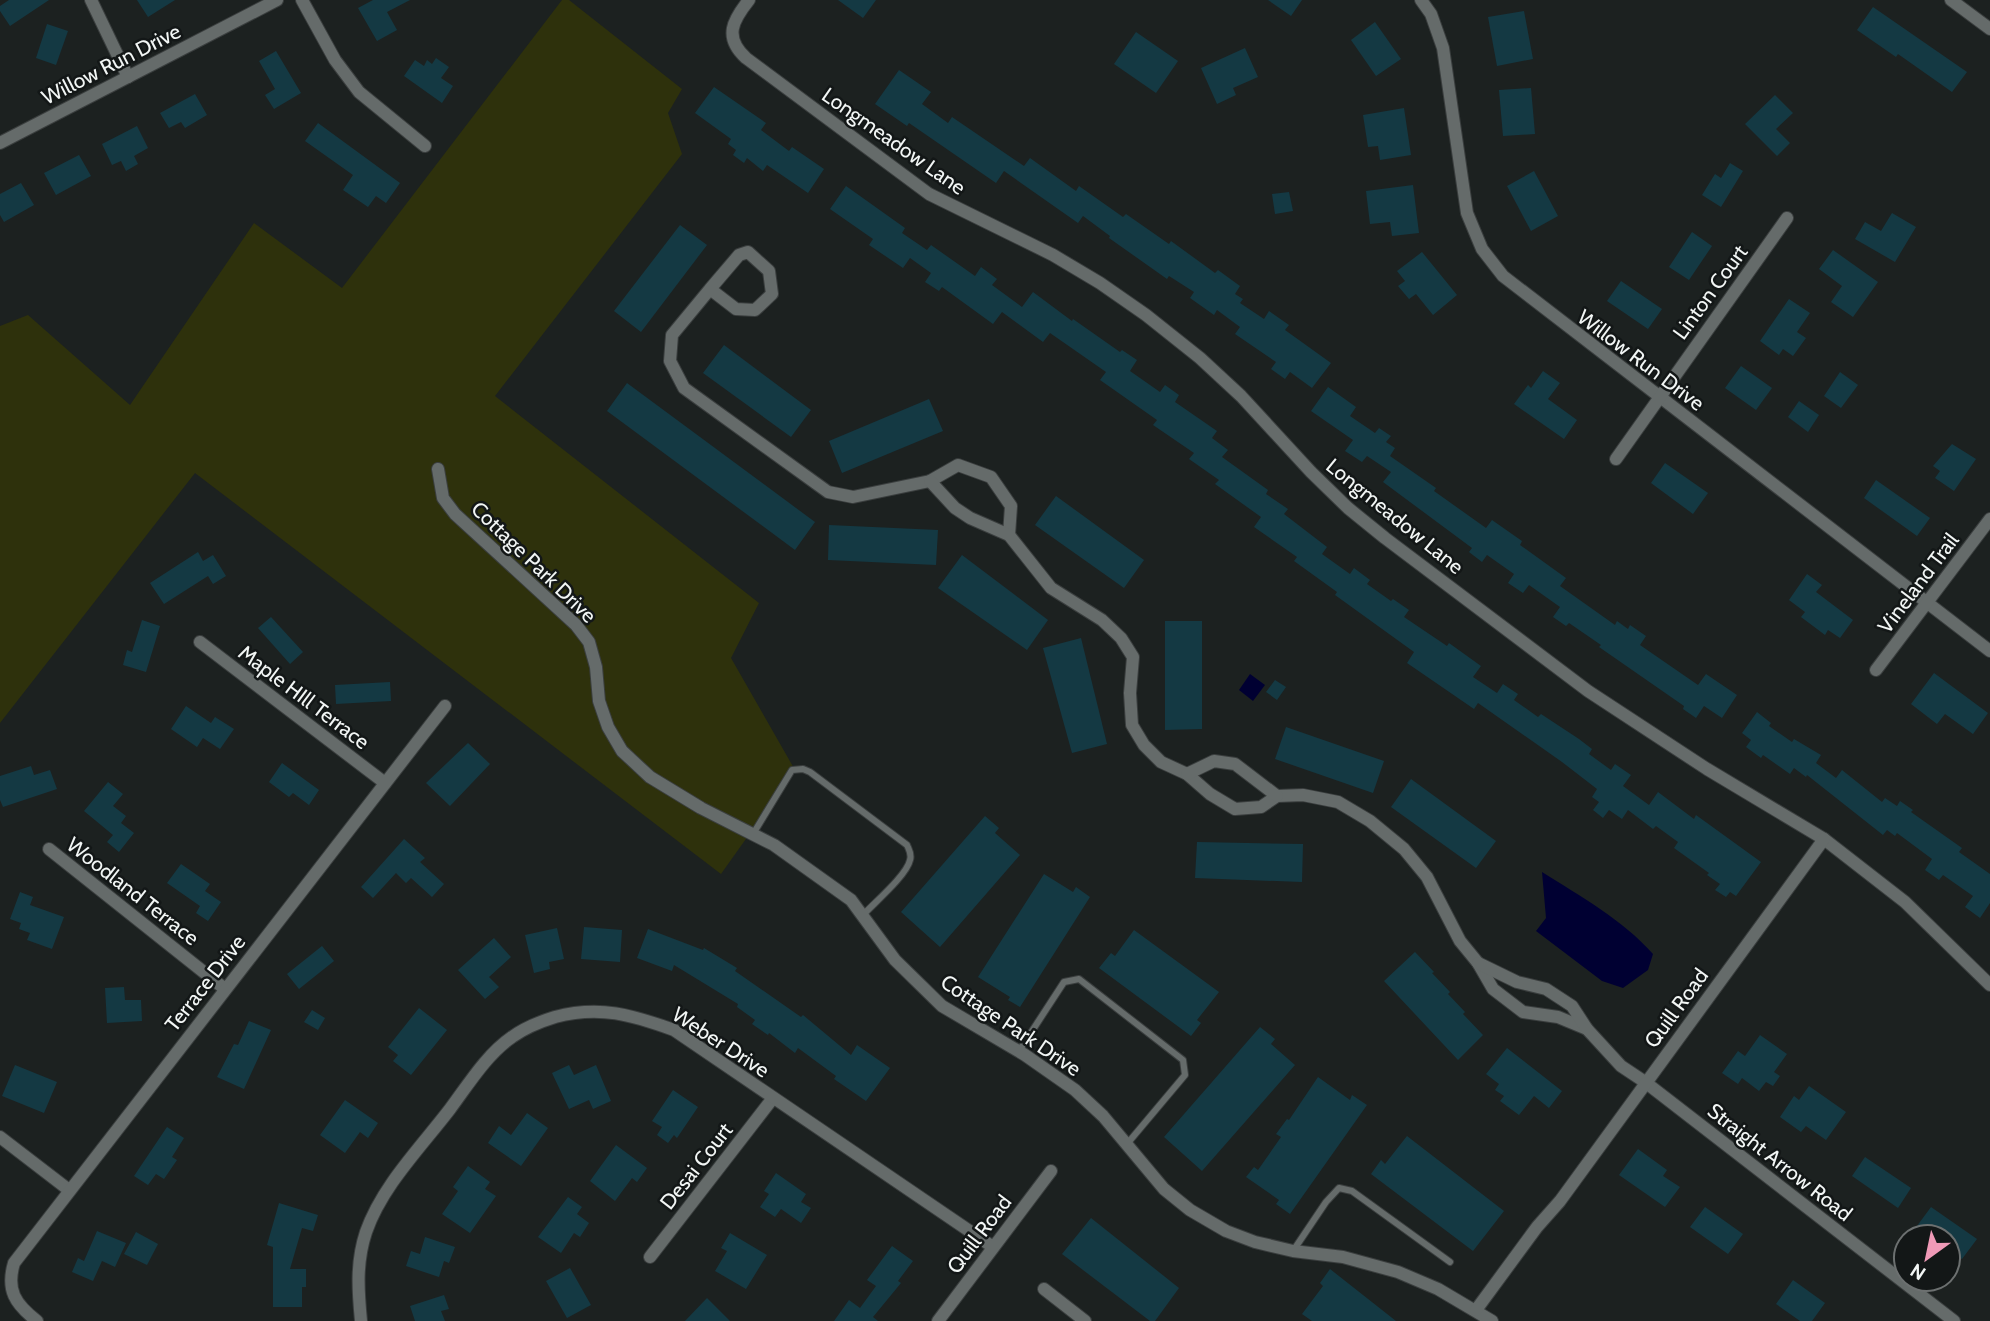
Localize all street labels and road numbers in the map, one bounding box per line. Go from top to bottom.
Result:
street label: Willow Run Drive [37,18,185,110]
street label: Longmeadow Lane [817,82,971,200]
street label: Linton Court [1667,240,1753,344]
street label: Willow Run Drive [1573,304,1710,416]
street label: Longmeadow Lane [1321,453,1469,579]
street label: Cottage Park Drive [466,496,602,628]
street label: Vineland Trail [1872,528,1964,638]
street label: Maple HIll Terrace [234,640,375,754]
street label: Woodland Terrace [62,832,204,950]
street label: Terrace Drive [160,930,251,1036]
street label: Quill Road [1639,964,1713,1052]
street label: Cottage Park Drive [936,969,1086,1081]
street label: Weber Drive [668,1001,774,1083]
street label: Straight Arrow Road [1703,1098,1857,1226]
street label: Desai Court [655,1118,737,1214]
street label: Quill Road [941,1190,1017,1278]

